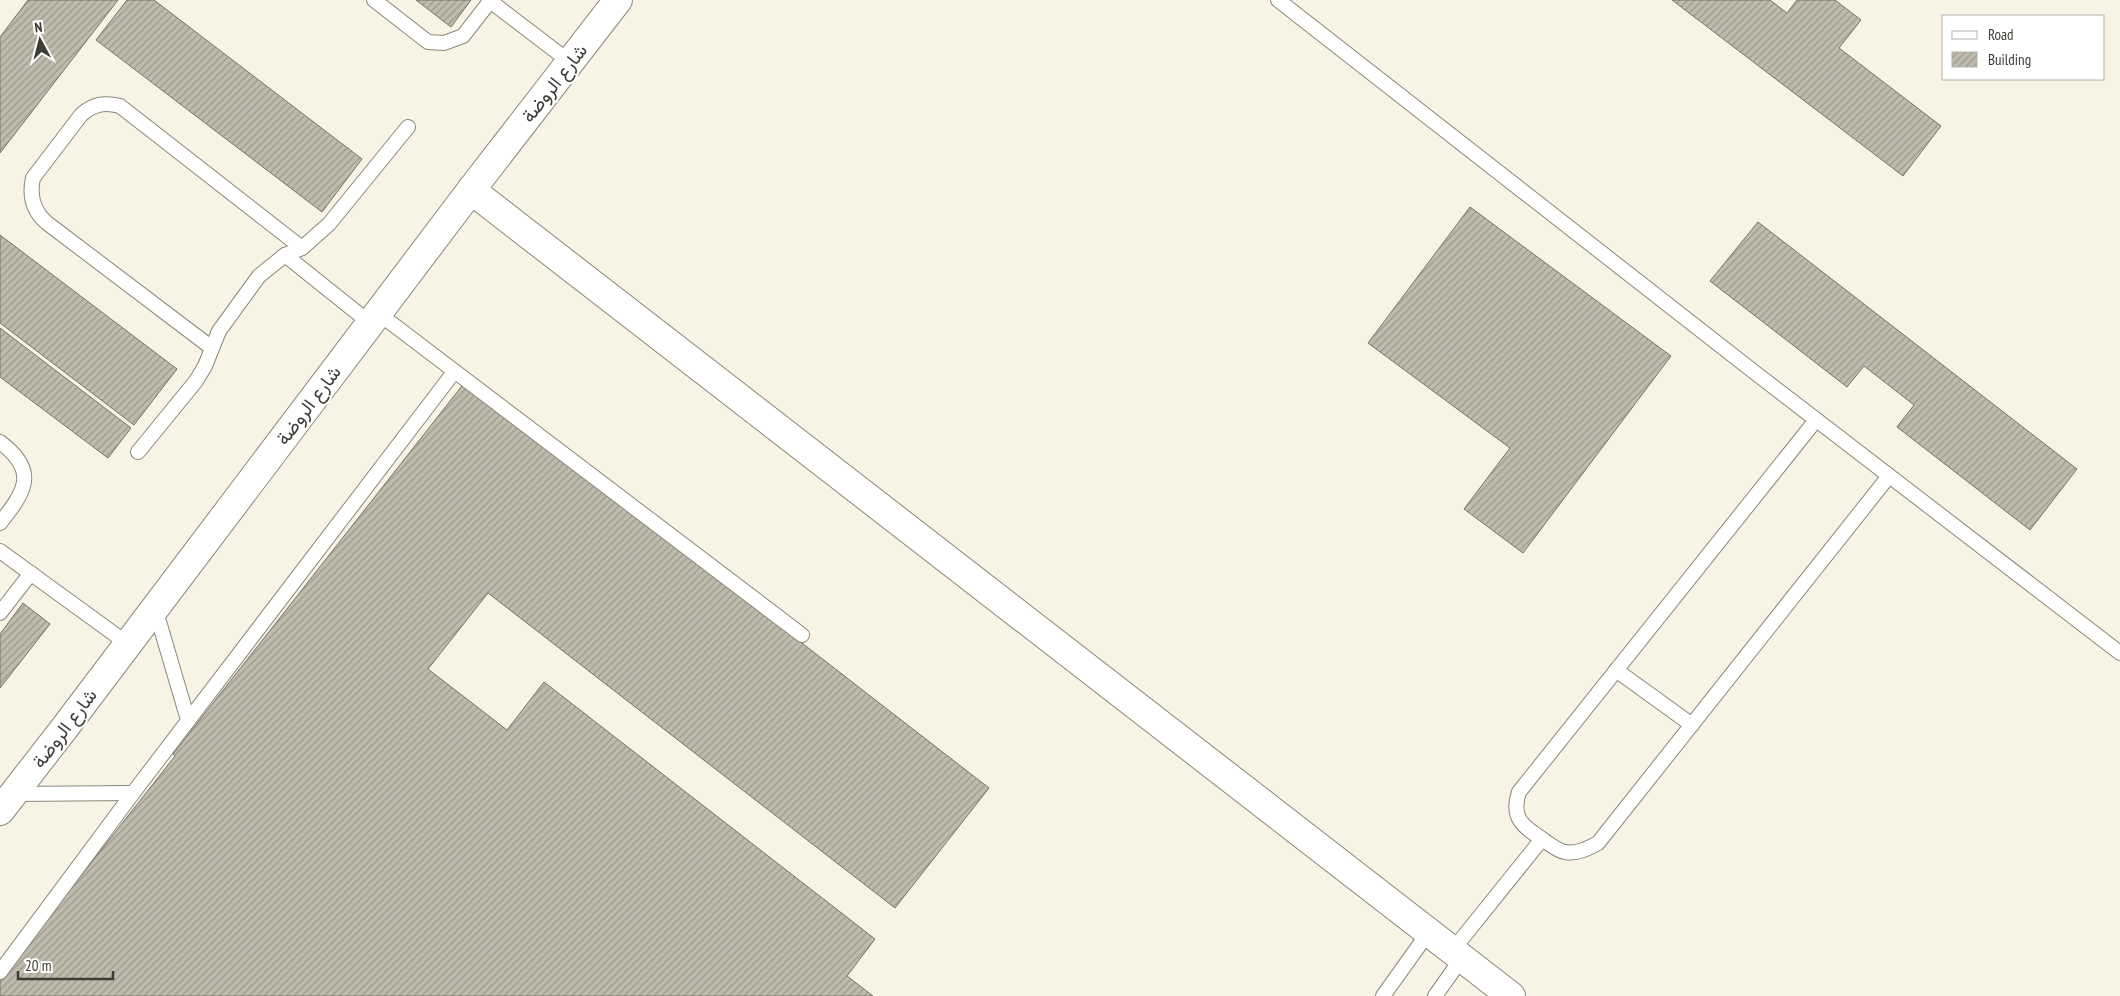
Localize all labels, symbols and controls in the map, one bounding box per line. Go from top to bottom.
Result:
north arrow [15,15,65,65]
legend [1942,15,2105,80]
text: N [34,18,43,36]
text: Road [1988,25,2014,44]
street label: شارع الروضة [516,39,593,128]
text: Building [1988,50,2031,69]
street label: شارع الروضة [270,360,346,450]
street label: شارع الروضة [26,683,102,773]
scale bar [18,948,112,980]
text: 20 m [25,956,51,975]

